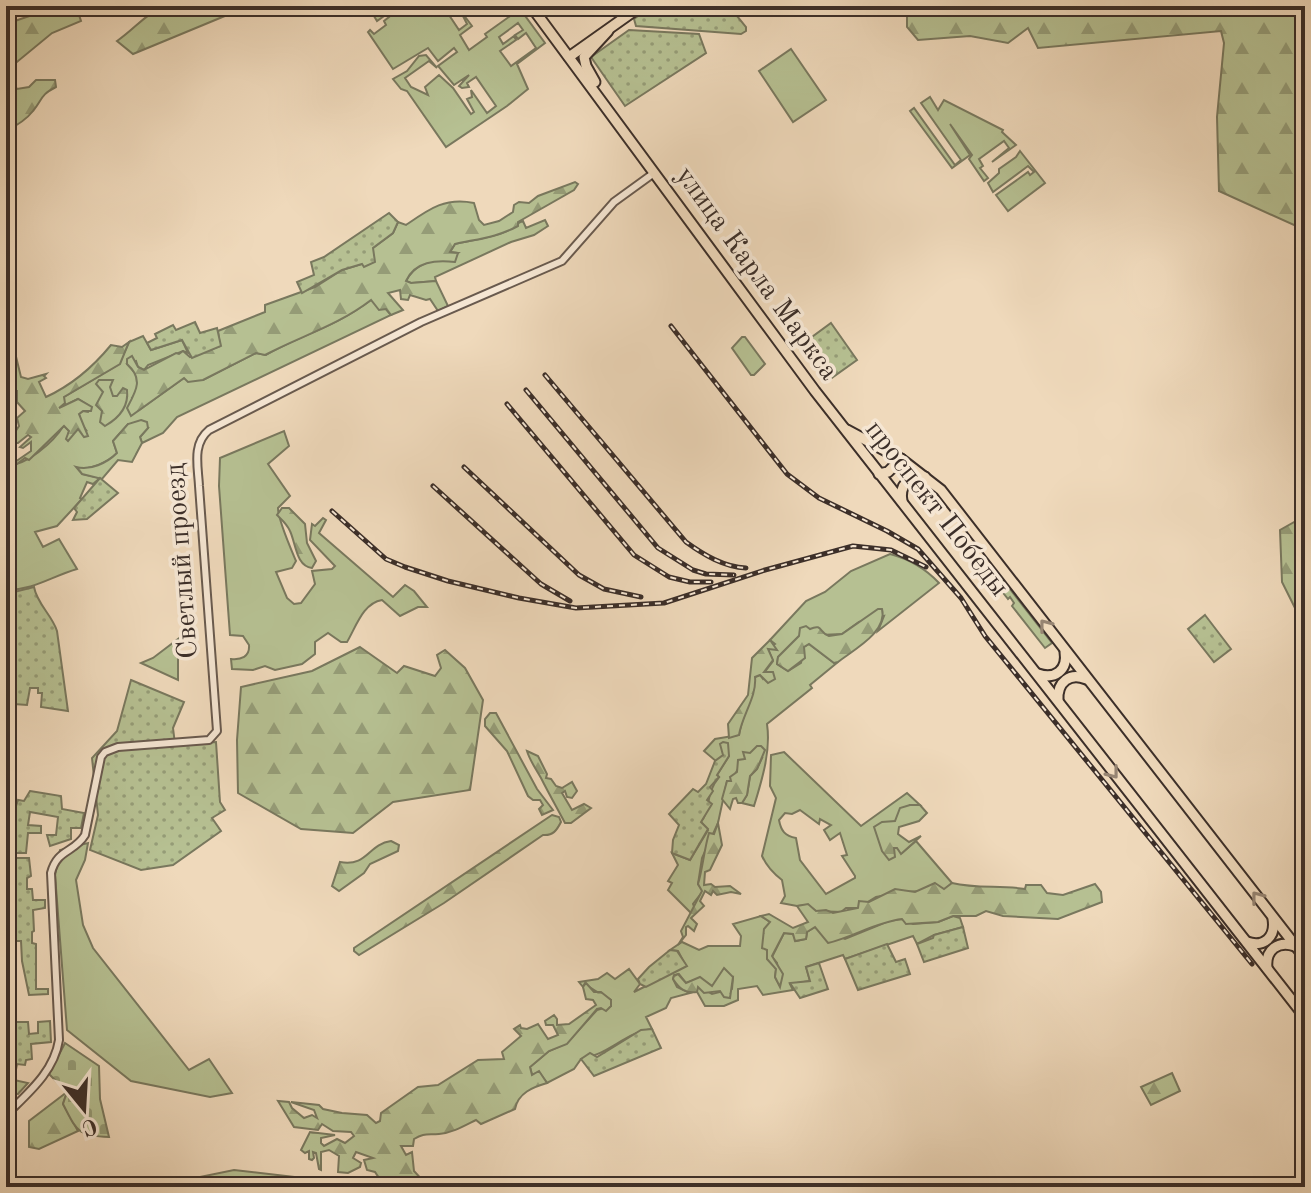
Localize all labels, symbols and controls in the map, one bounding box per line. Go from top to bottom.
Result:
street label: улица Карла Маркса [669,162,843,386]
street label: проспект Победы [859,416,1013,602]
street label: Светлый проезд [162,462,204,660]
one-way arrow [1041,619,1055,634]
one-way arrow [1104,764,1118,779]
one-way arrow [1252,891,1266,905]
north arrow [44,1069,124,1149]
text: С [79,1113,100,1139]

